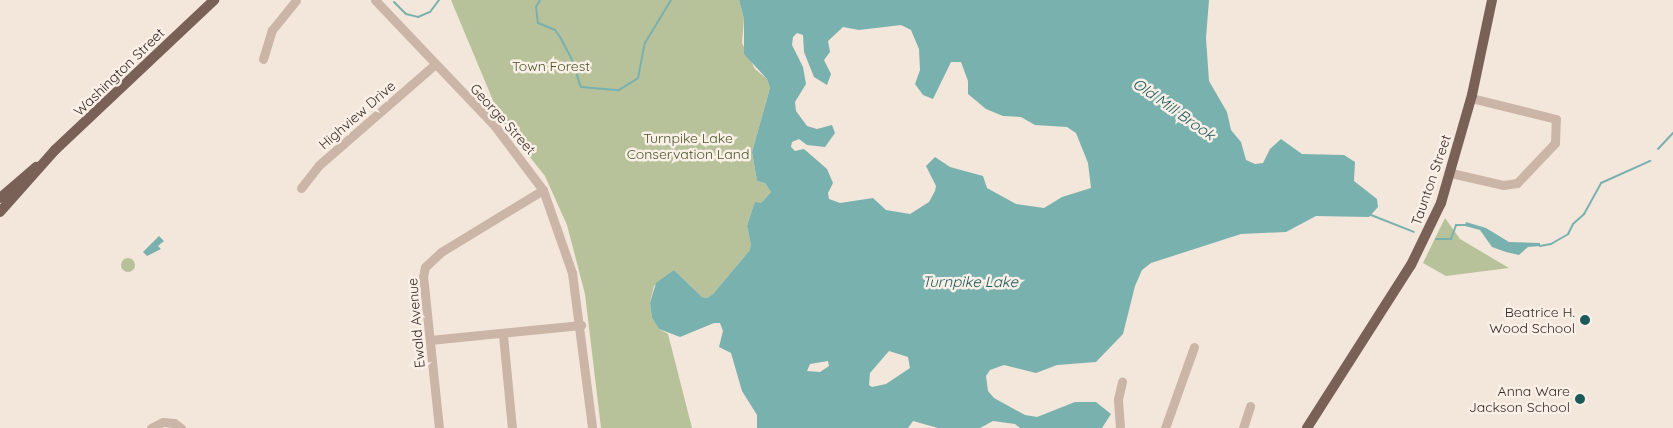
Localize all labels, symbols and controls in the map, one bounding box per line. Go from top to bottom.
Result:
street label: Washington Street [70,24,168,120]
park label: Town Forest [512,58,590,74]
water label: Old Mill Brook [1130,74,1218,144]
street label: Highview Drive [315,77,399,153]
street label: George Street [467,80,539,158]
park label: Turnpike Lake Conservation Land [627,130,749,162]
street label: Taunton Street [1408,132,1454,228]
water label: Turnpike Lake [922,273,1018,291]
street label: Ewald Avenue [404,277,428,369]
place label: Beatrice H. Wood School [1489,304,1575,336]
marker: Beatrice H. Wood School [1579,314,1591,326]
place label: Anna Ware Jackson School [1469,383,1570,416]
marker: Anna Ware Jackson School [1574,393,1586,405]

